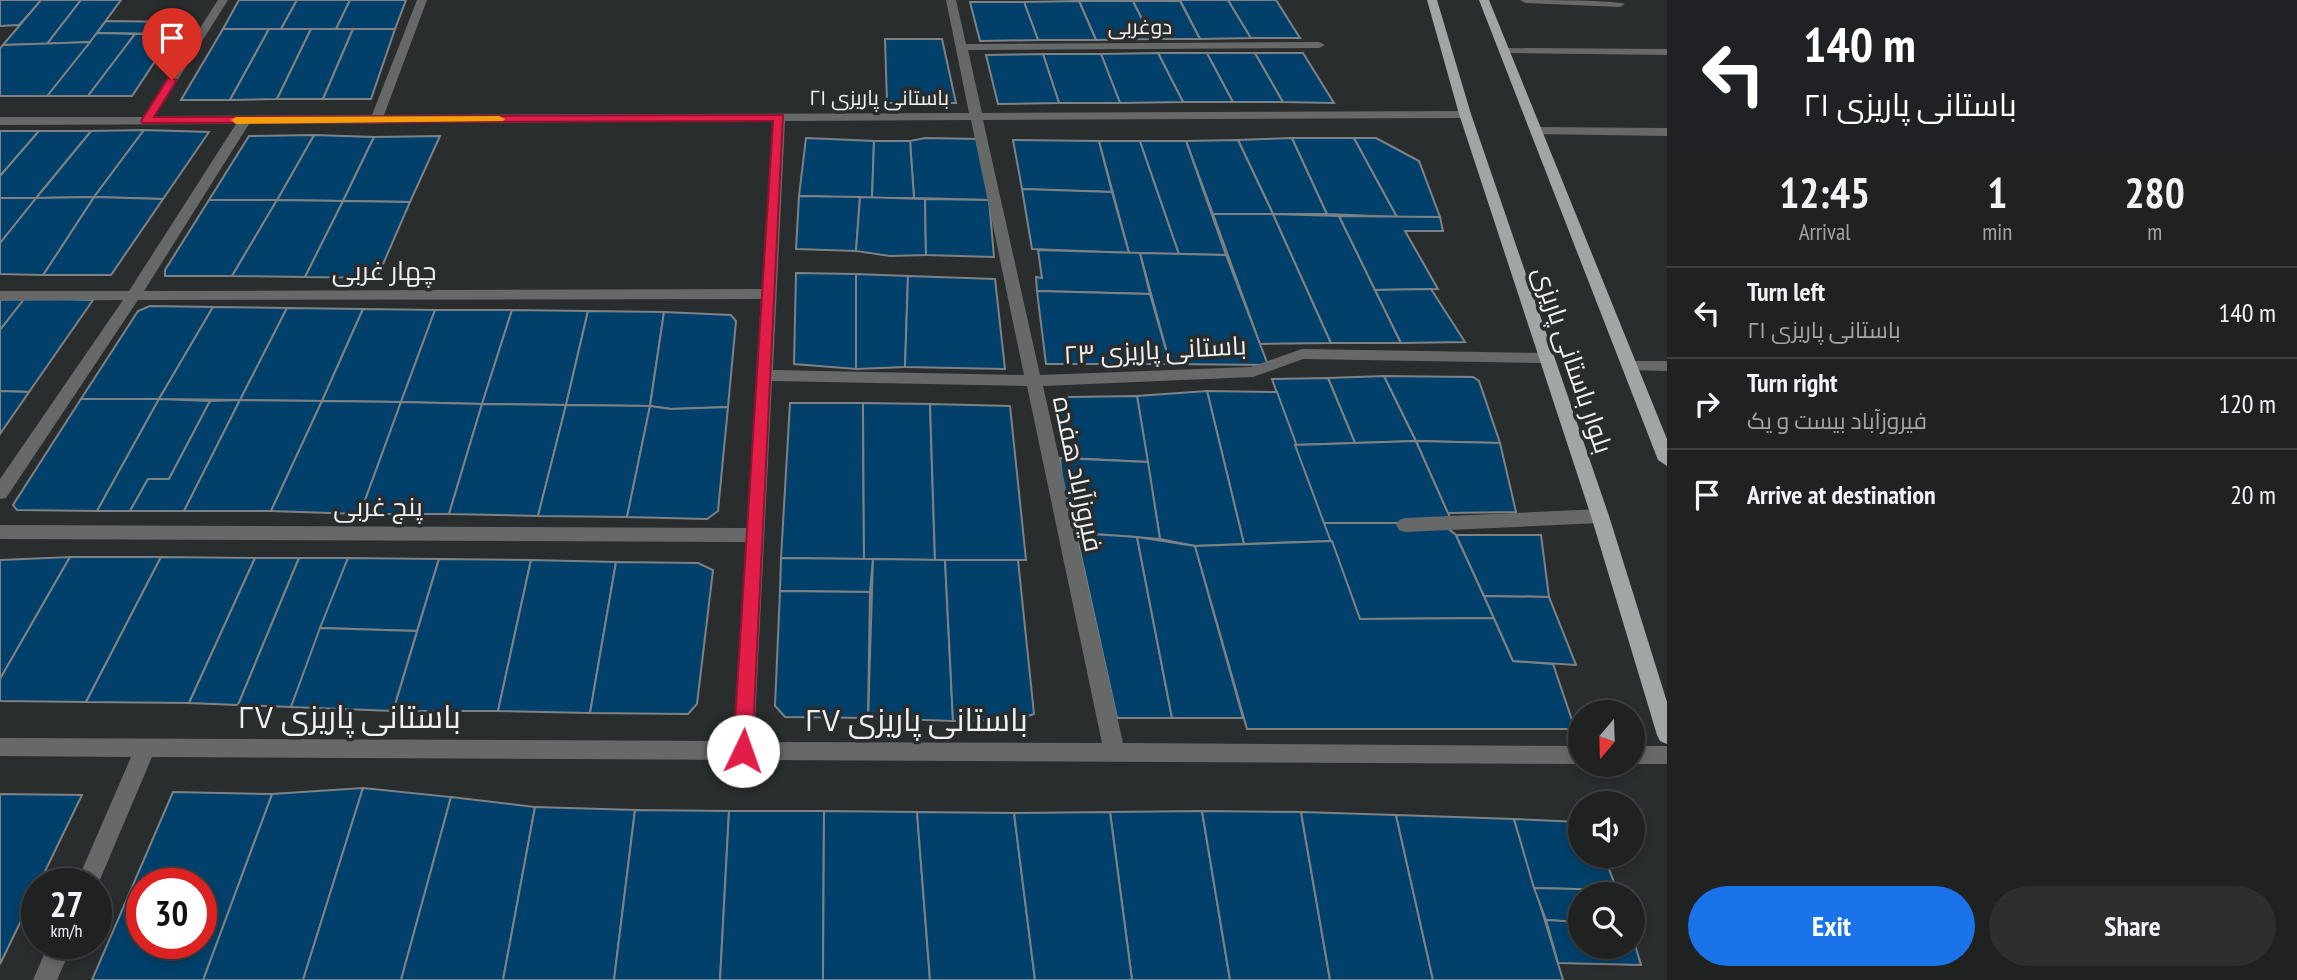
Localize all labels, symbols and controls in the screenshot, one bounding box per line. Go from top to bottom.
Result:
pin [142,8,202,80]
text: 140 m [1803,12,1916,76]
street label: دوغربی [1108,13,1172,40]
icon: arrive [153,19,191,57]
icon: left [1688,28,1779,119]
text: باستانی پاریزی ۲۱ [1803,83,2017,125]
street label: باستانی پاریزی ۲۱ [809,84,949,112]
text: 12:45 [1779,165,1870,220]
text: 1 [1987,165,2007,220]
text: 280 [2125,165,2185,220]
text: Arrival [1799,217,1851,246]
text: min [1982,217,2012,246]
text: m [2147,217,2162,246]
street label: چهار غربی [332,254,436,288]
street label: بلوار باستانی پاریزی [1525,262,1621,458]
text: Turn left [1747,275,1825,308]
icon: left [1688,294,1726,332]
text: 140 m [2218,296,2276,329]
text: باستانی پاریزی ۲۱ [1747,315,1901,344]
street label: باستانی پاریزی ۲۳ [1063,328,1247,372]
text: Turn right [1747,366,1838,399]
icon: right [1688,385,1726,423]
text: 120 m [2218,387,2276,420]
street label: فیروزآباد هفده [1046,393,1111,555]
text: فیروزآباد بیست و یک [1747,406,1927,435]
icon: arrive [1688,476,1726,514]
text: Arrive at destination [1747,478,1936,511]
text: 20 m [2230,478,2276,511]
street label: پنج غربی [333,490,423,524]
street label: باستانی پاریزی ۲۷ [237,695,461,738]
street label: باستانی پاریزی ۲۷ [804,698,1028,741]
north arrow [1568,700,1645,777]
map controls [1568,700,1645,959]
position arrow [706,714,780,788]
button: sound [1568,791,1645,868]
speed limit sign: 30 [126,868,217,959]
text: 27 [50,881,83,927]
button: search [1568,882,1645,959]
button: Exit [1688,886,1975,966]
button: Share [1989,886,2276,966]
text: km/h [51,919,82,942]

